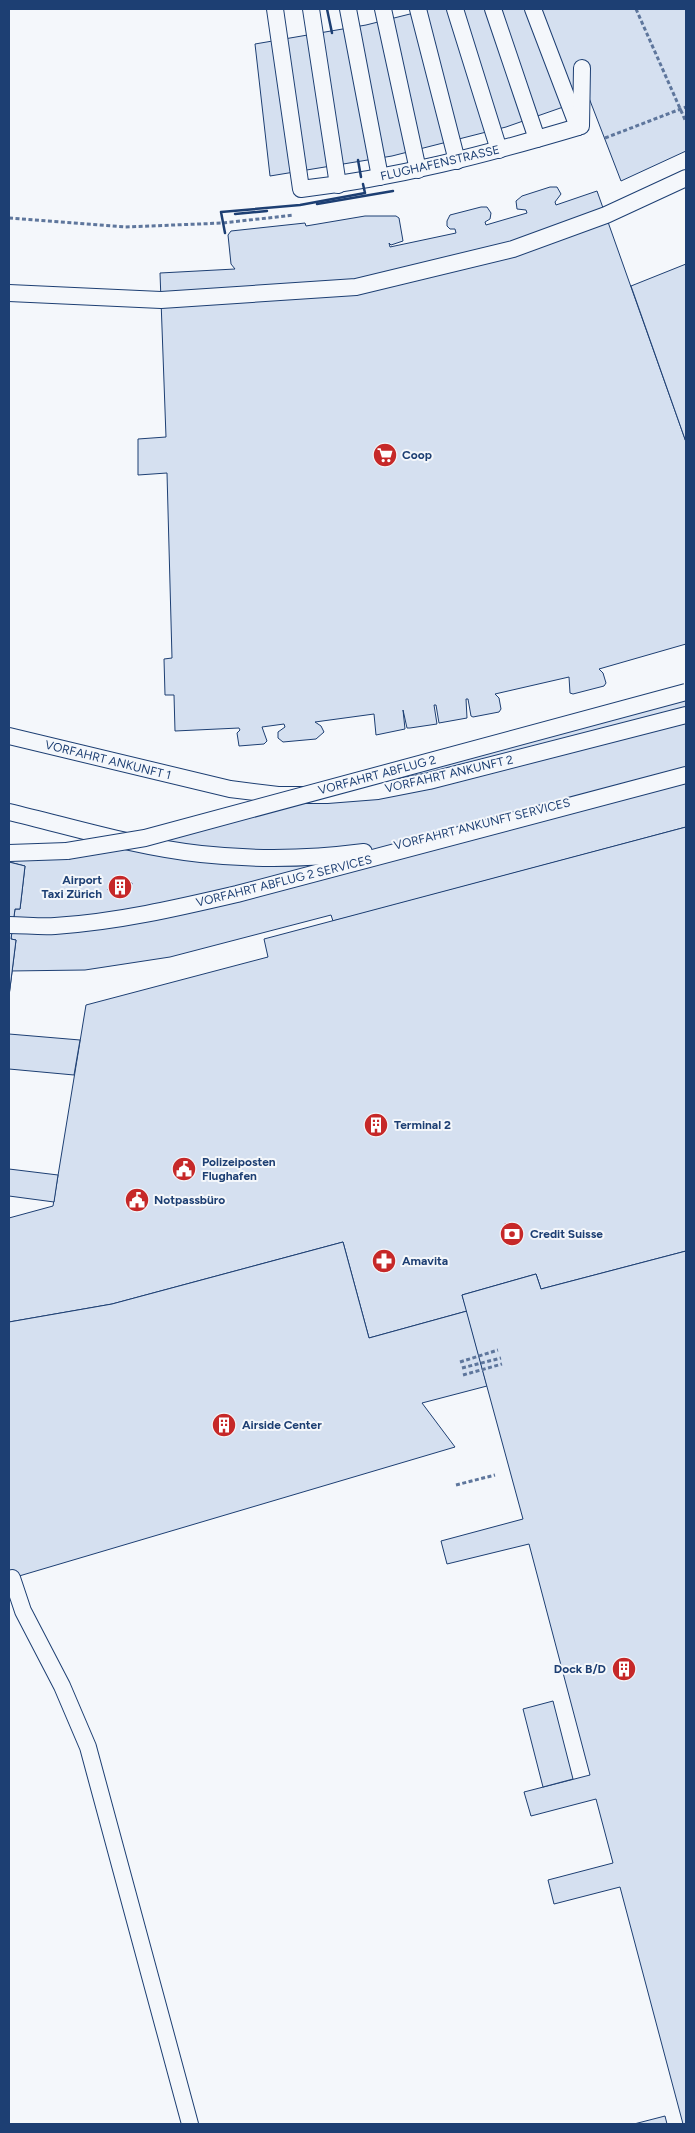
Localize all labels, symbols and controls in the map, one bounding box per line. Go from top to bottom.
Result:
street label: FLUGHAFENSTRASSE [379,142,501,184]
supermarket icon: Coop [372,442,398,468]
place label: Coop [402,448,432,462]
street label: VORFAHRT ANKUNFT 1 [44,738,172,782]
street label: VORFAHRT ANKUNFT 2 [384,752,514,796]
street label: VORFAHRT ABFLUG 2 [317,753,437,797]
street label: VORFAHRT ANKUNFT SERVICES [392,795,572,853]
street label: VORFAHRT ABFLUG 2 SERVICES [195,852,373,910]
place label: Airport Taxi Zürich [41,873,102,901]
building icon: Airport Taxi Zürich [107,874,133,900]
building icon: Terminal 2 [363,1112,389,1138]
place label: Terminal 2 [394,1118,451,1132]
place label: Polizeiposten Flughafen [202,1155,276,1183]
public building icon: Polizeiposten Flughafen [171,1156,197,1182]
public building icon: Notpassbüro [124,1187,150,1213]
place label: Notpassbüro [154,1193,225,1207]
bank icon: Credit Suisse [499,1221,525,1247]
place label: Credit Suisse [530,1227,603,1241]
pharmacy icon: Amavita [371,1248,397,1274]
place label: Amavita [402,1254,448,1268]
building icon: Airside Center [211,1412,237,1438]
place label: Airside Center [242,1418,322,1432]
building icon: Dock B/D [611,1656,637,1682]
place label: Dock B/D [554,1662,606,1676]

